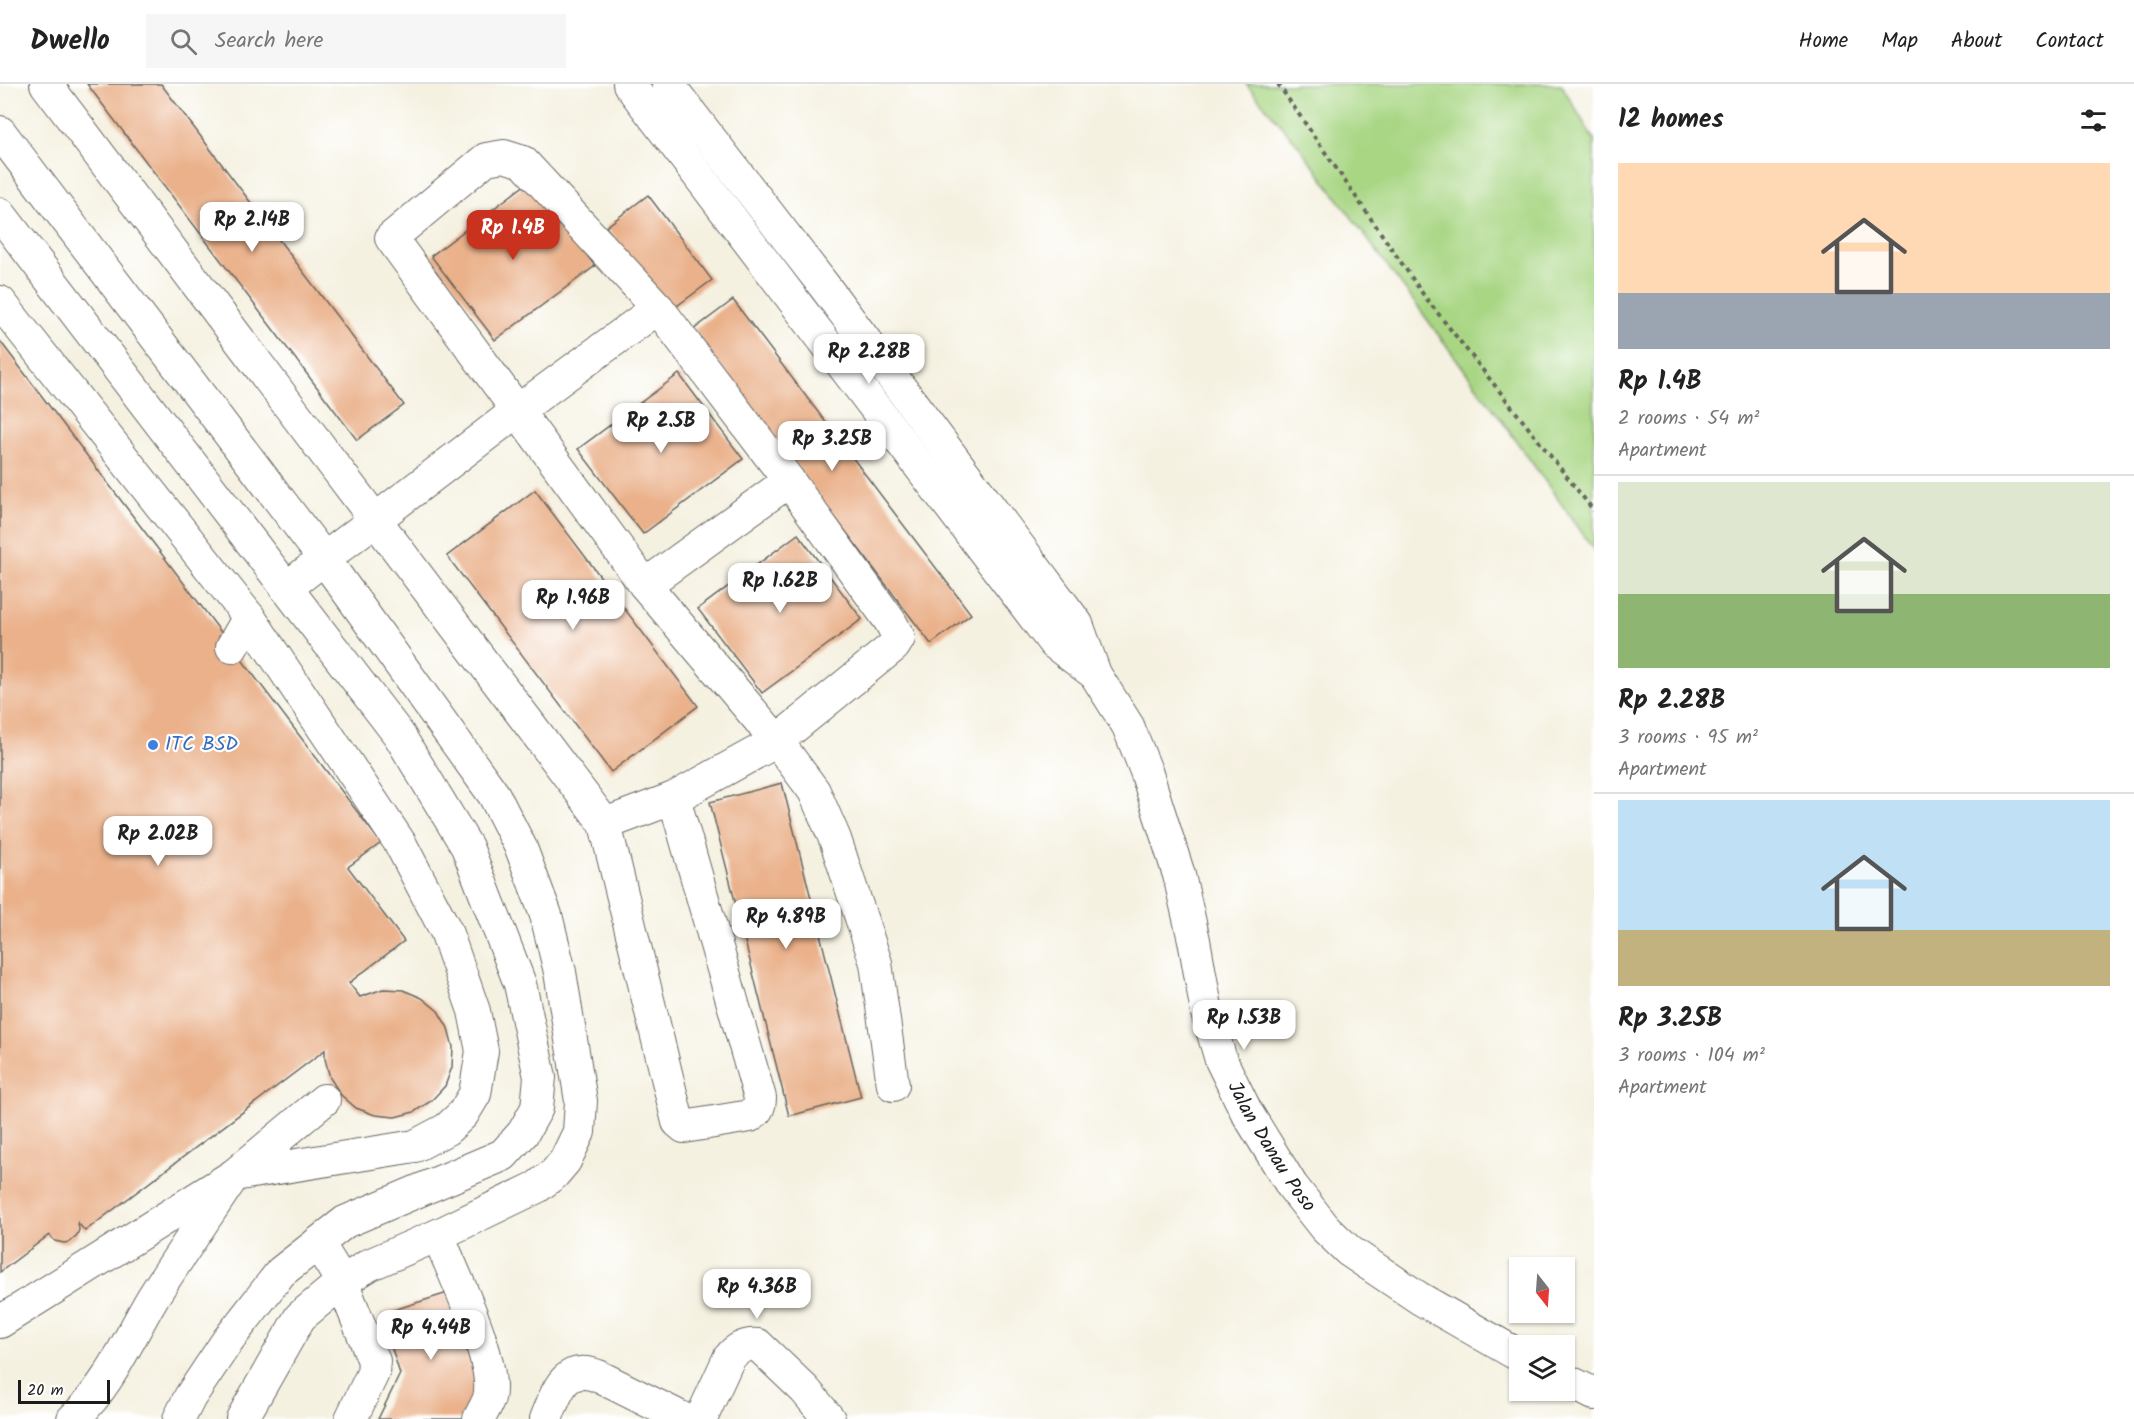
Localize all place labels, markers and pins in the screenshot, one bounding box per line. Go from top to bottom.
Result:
pin: Rp 2.14B [190,202,314,253]
pin: Rp 1.4B [458,210,568,261]
pin: Rp 2.28B [807,334,931,385]
pin: Rp 2.5B [606,403,716,454]
pin: Rp 3.25B [770,421,894,472]
pin: Rp 1.62B [718,563,842,614]
pin: Rp 1.96B [511,580,635,631]
place label: ITC BSD [165,729,238,761]
marker: ITC BSD [146,738,160,752]
pin: Rp 2.02B [96,816,220,867]
pin: Rp 4.89B [724,899,848,950]
pin: Rp 1.53B [1182,1000,1306,1051]
pin: Rp 4.36B [695,1269,819,1320]
pin: Rp 4.44B [369,1310,493,1361]

